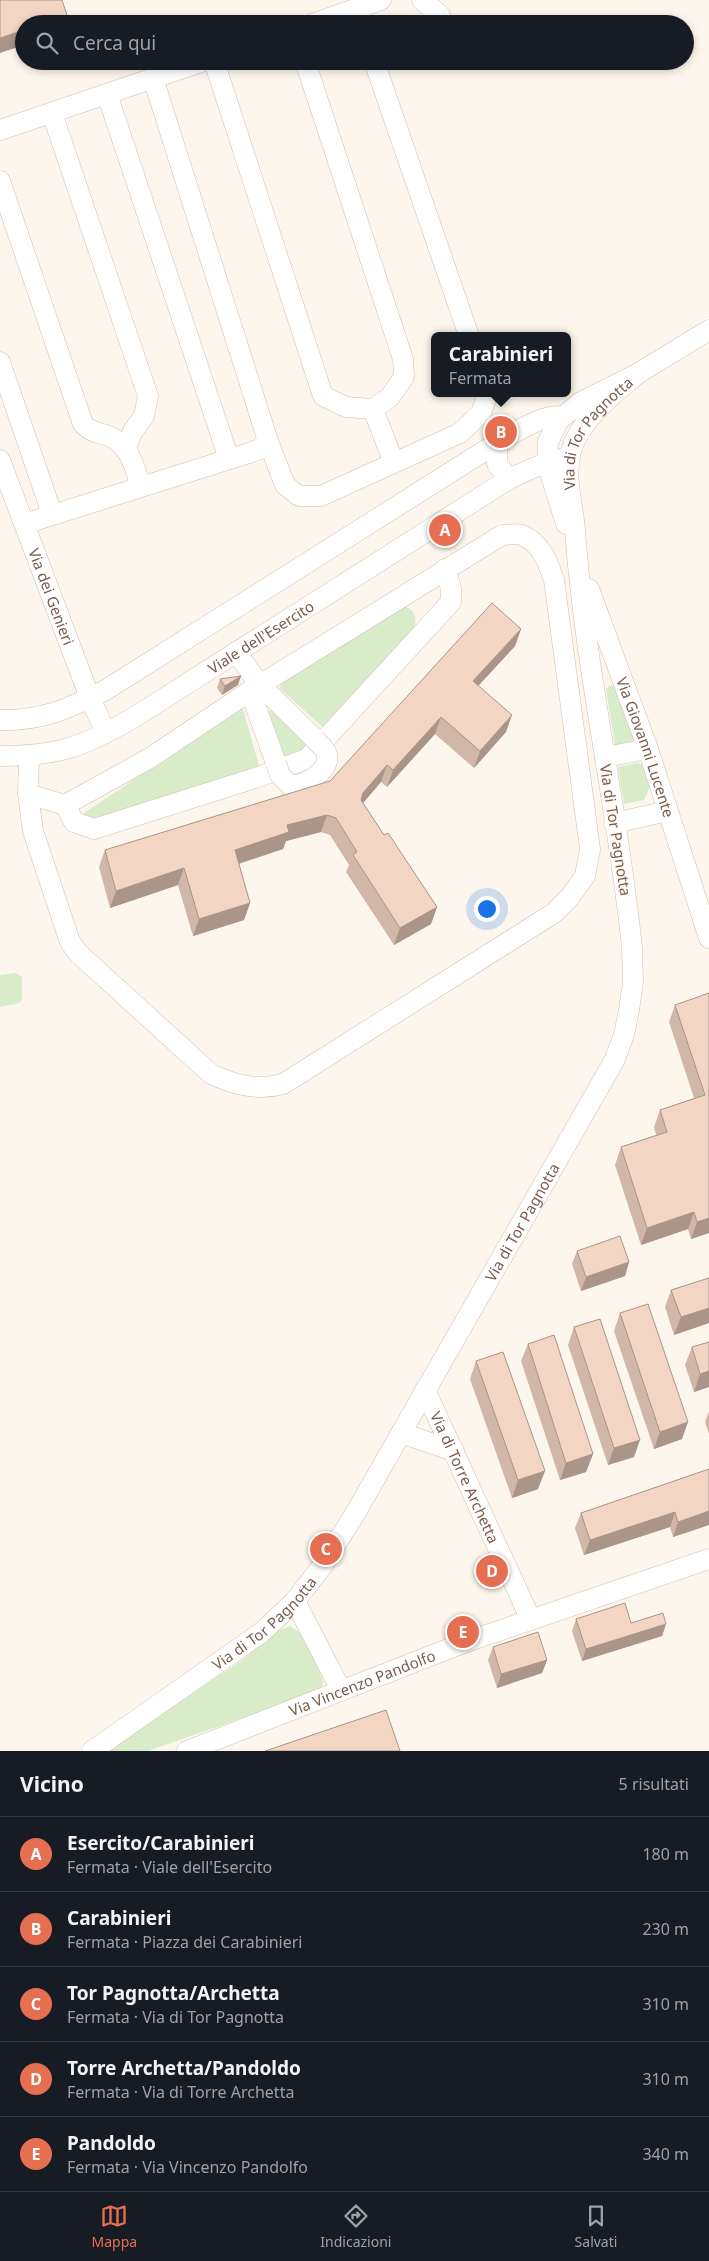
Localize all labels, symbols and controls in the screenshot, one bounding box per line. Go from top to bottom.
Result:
search box [15,15,694,70]
icon: search [33,29,61,57]
text: Cerca qui [73,30,156,56]
popup [431,332,571,397]
text: Carabinieri [449,341,553,367]
text: Fermata [449,367,511,389]
street label: Via di Tor Pagnotta [558,372,637,491]
pin: B [485,413,517,451]
pin: A [429,511,461,549]
street label: Via dei Genieri [24,545,79,648]
street label: Viale dell'Esercito [204,596,318,678]
street label: Via Giovanni Lucente [612,674,679,820]
street label: Via di Tor Pagnotta [596,763,636,897]
your location [474,896,500,922]
street label: Via di Tor Pagnotta [480,1159,564,1285]
street label: Via di Torre Archetta [426,1408,504,1546]
pin: C [310,1530,342,1568]
pin: D [476,1552,508,1590]
street label: Via di Tor Pagnotta [208,1572,321,1674]
pin: E [447,1613,479,1651]
street label: Via Vincenzo Pandolfo [286,1645,438,1720]
text: Vicino [20,1770,84,1798]
text: 5 risultati [619,1773,689,1795]
text: Esercito/Carabinieri [67,1830,254,1856]
text: A [30,1843,42,1865]
text: 180 m [642,1843,689,1865]
text: Fermata · Viale dell'Esercito [67,1856,272,1878]
text: Carabinieri [67,1905,171,1931]
text: B [31,1918,41,1940]
text: 230 m [642,1918,689,1940]
text: Fermata · Piazza dei Carabinieri [67,1931,302,1953]
text: Tor Pagnotta/Archetta [67,1980,280,2006]
text: C [31,1993,41,2015]
text: 310 m [642,1993,689,2015]
text: Fermata · Via di Tor Pagnotta [67,2006,284,2028]
text: Torre Archetta/Pandoldo [67,2055,301,2081]
text: D [30,2068,42,2090]
text: 310 m [642,2068,689,2090]
text: Fermata · Via di Torre Archetta [67,2081,294,2103]
text: Pandoldo [67,2130,156,2156]
text: E [32,2143,40,2165]
text: 340 m [642,2143,689,2165]
text: Fermata · Via Vincenzo Pandolfo [67,2156,308,2178]
tab: Mappa [92,2202,137,2251]
tab: Indicazioni [320,2202,391,2251]
tab: Salvati [575,2202,617,2251]

